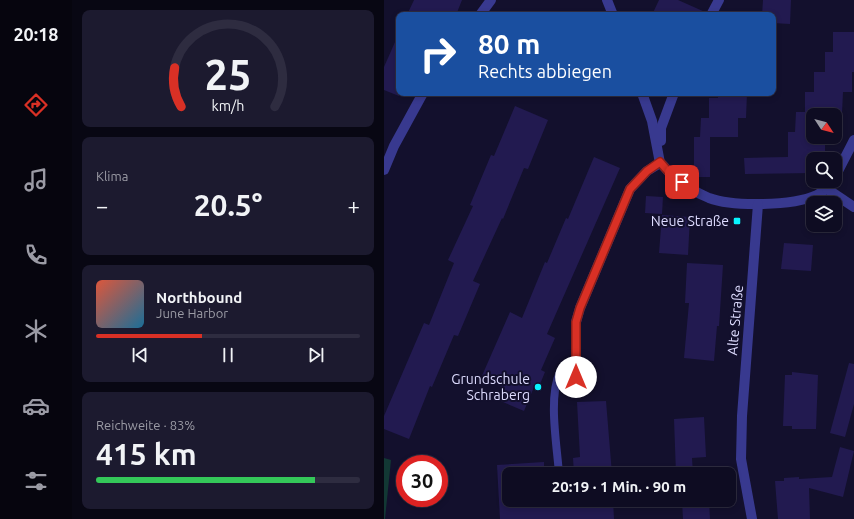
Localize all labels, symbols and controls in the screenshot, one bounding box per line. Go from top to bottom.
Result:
text: 20:18 [13,24,59,44]
icon: right [412,28,464,80]
text: 80 m [478,28,540,59]
text: 25 [205,50,251,97]
text: Rechts abbiegen [478,61,612,81]
icon: directions [22,91,50,119]
text: km/h [212,97,244,113]
north arrow [806,108,842,144]
map controls [806,108,842,232]
button: search [806,152,842,188]
pin [665,165,699,199]
icon: music [22,166,50,194]
text: Klima [96,169,128,183]
icon: arrive [671,171,693,193]
text: 20.5° [194,188,262,222]
text: − [96,193,108,218]
text: + [348,193,360,218]
button: layers [806,196,842,232]
place label: Neue Straße [651,213,729,229]
marker: Neue Straße [732,216,742,226]
icon: phone [22,241,50,269]
street label: Alte Straße [724,284,746,356]
text: Northbound [156,289,242,306]
text: June Harbor [156,306,228,320]
icon: climate [22,317,50,345]
icon: previous [129,344,151,366]
icon: pause [217,344,239,366]
icon: next [305,344,327,366]
position arrow [555,356,597,398]
place label: Grundschule Schraberg [451,371,530,403]
marker: Grundschule Schraberg [533,382,543,392]
icon: car [22,392,50,420]
text: Reichweite · 83% [96,418,195,432]
text: 415 km [96,437,197,471]
speed limit sign: 30 [396,455,448,507]
icon: filters [22,467,50,495]
text: 20:19 · 1 Min. · 90 m [552,478,686,495]

